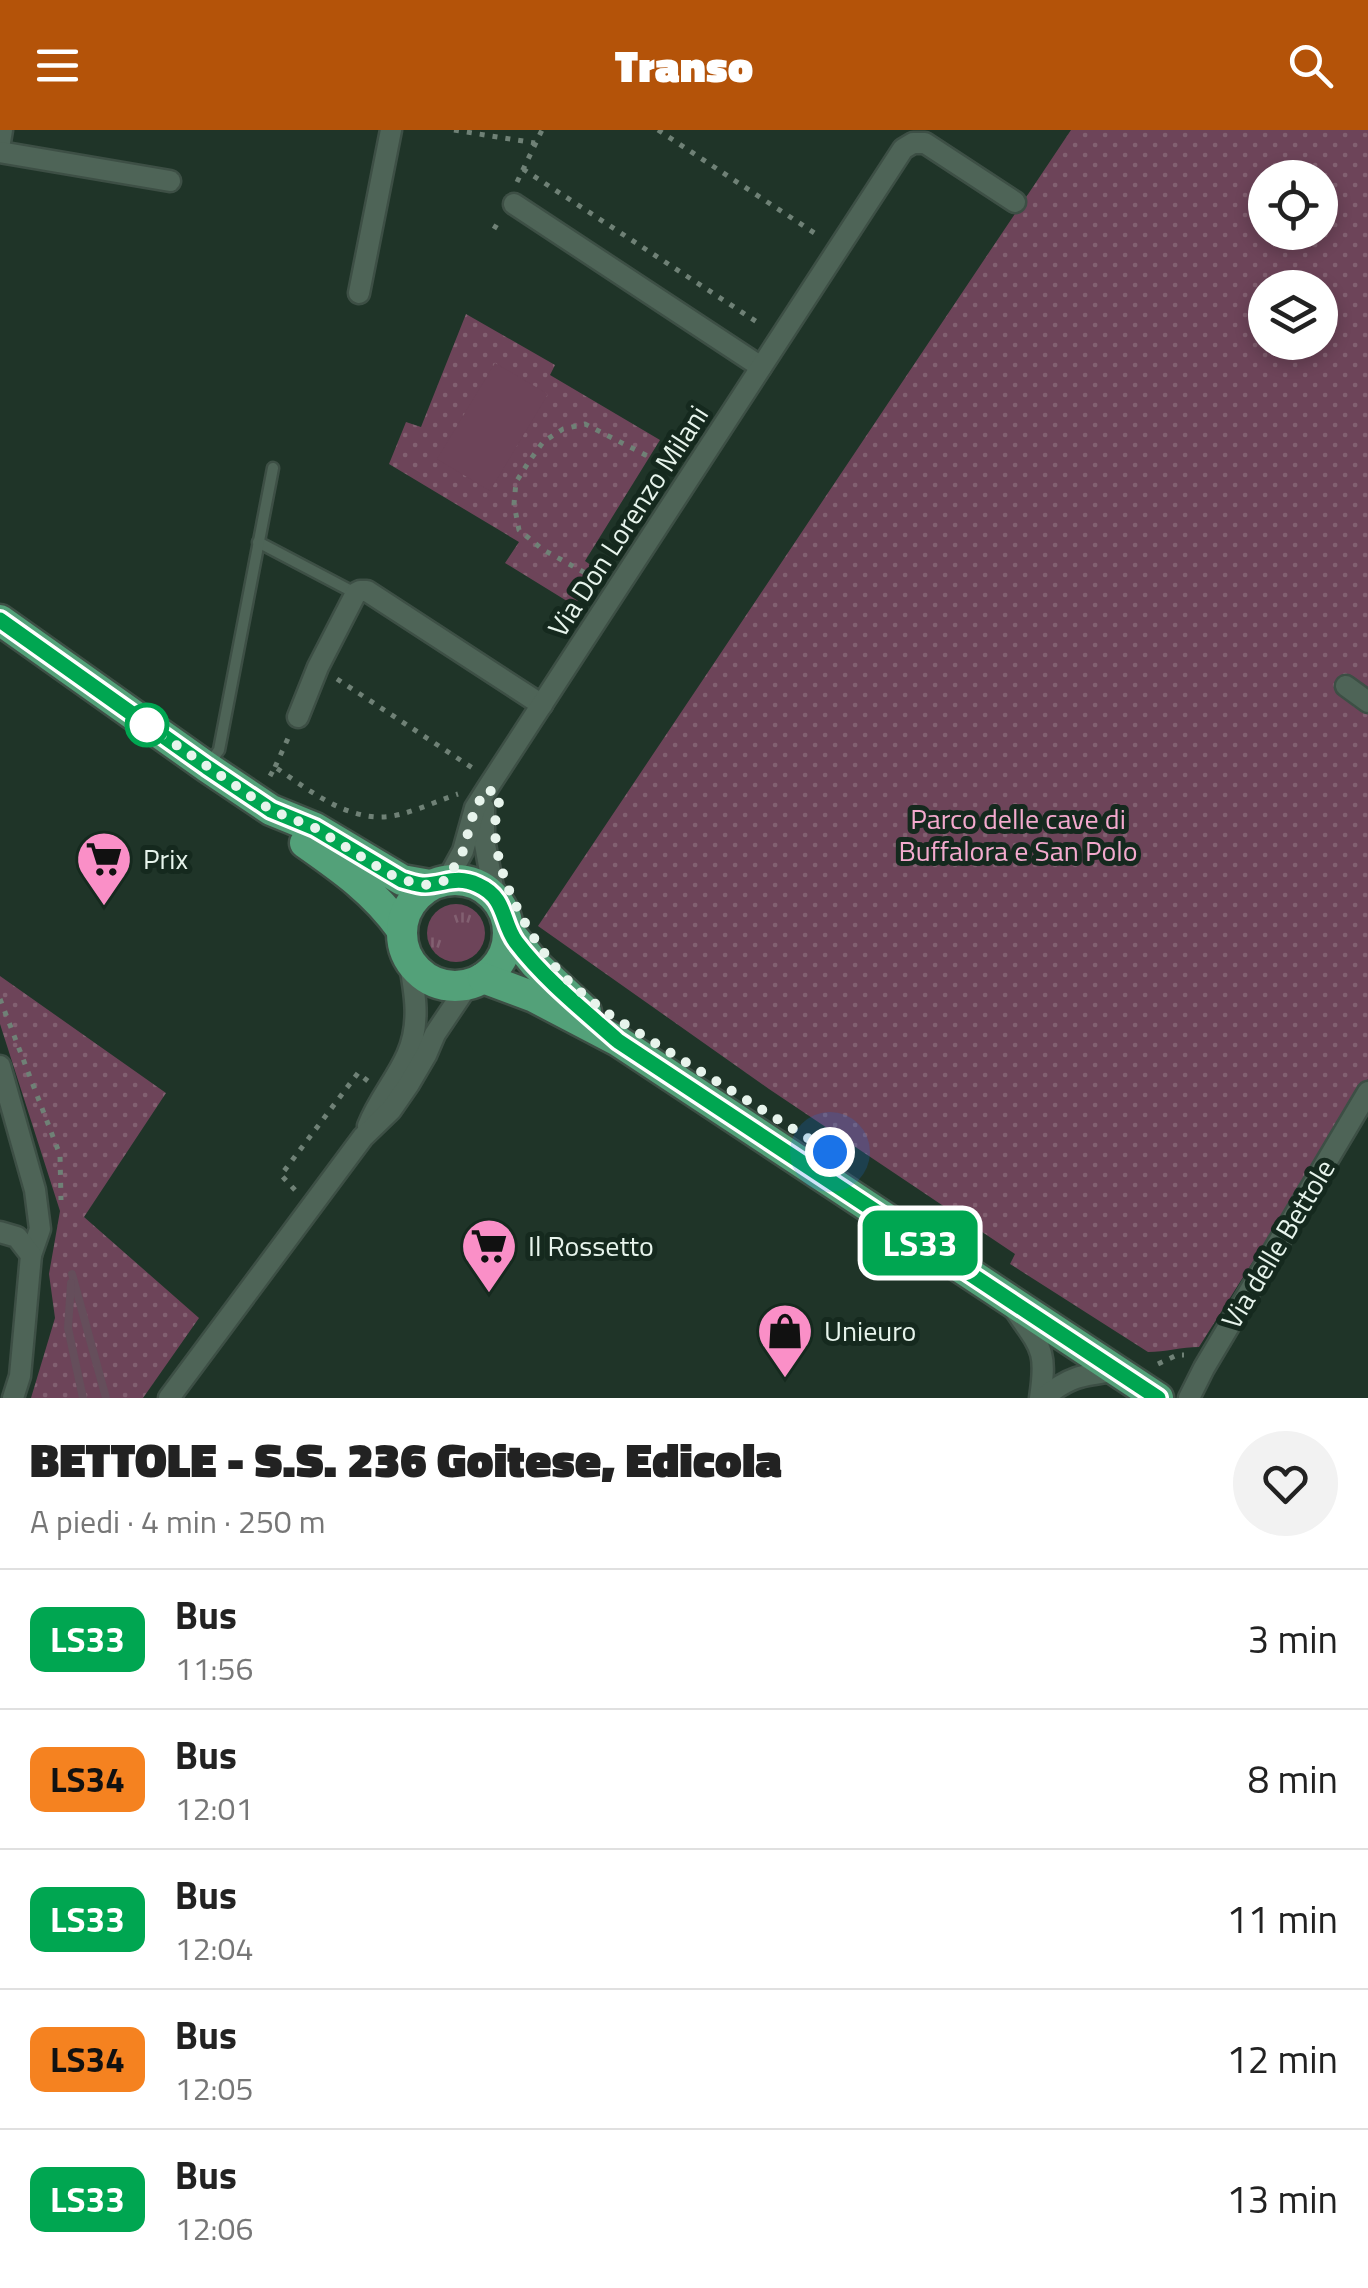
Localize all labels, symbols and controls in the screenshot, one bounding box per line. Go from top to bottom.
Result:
text: Transo [615,31,753,99]
icon: menu [30,38,85,93]
icon: search [1283,38,1338,93]
map controls [1248,160,1338,360]
button: locate [1248,160,1338,250]
button: layers [1248,270,1338,360]
street label: Via Don Lorenzo Milani [537,397,719,645]
unlabelled marker [126,704,168,746]
park label: Parco delle cave di Buffalora e San Polo [898,797,1138,872]
supermarket icon: Prix [74,829,134,908]
place label: Prix [143,837,188,880]
your location [805,1127,855,1177]
street label: Via delle Bettole [1210,1151,1345,1337]
line badge: LS33 [850,1210,990,1276]
supermarket icon: Il Rossetto [459,1216,519,1295]
text: LS33 [883,1216,957,1270]
place label: Il Rossetto [528,1224,654,1267]
shop icon: Unieuro [755,1301,815,1380]
place label: Unieuro [824,1309,916,1352]
text: BETTOLE - S.S. 236 Goitese, Edicola [30,1423,782,1496]
button: heart [1233,1431,1338,1536]
text: A piedi · 4 min · 250 m [30,1497,326,1545]
text: Bus [175,1586,237,1644]
text: 3 min [1248,1610,1338,1668]
text: LS33 [50,1612,125,1666]
text: 11:56 [175,1644,253,1692]
text: Bus [175,1726,237,1784]
text: 8 min [1248,1750,1338,1808]
text: LS34 [50,1752,125,1806]
text: 12:01 [175,1784,253,1832]
text: Bus [175,1866,237,1924]
text: 11 min [1227,1890,1338,1948]
text: LS33 [50,1892,125,1946]
text: 12:04 [175,1924,253,1972]
text: Bus [175,2006,237,2064]
text: 12 min [1227,2030,1338,2088]
text: LS34 [50,2032,125,2086]
text: 12:05 [175,2064,253,2112]
text: Bus [175,2146,237,2204]
text: 13 min [1227,2170,1338,2228]
text: LS33 [50,2172,125,2226]
text: 12:06 [175,2204,253,2252]

